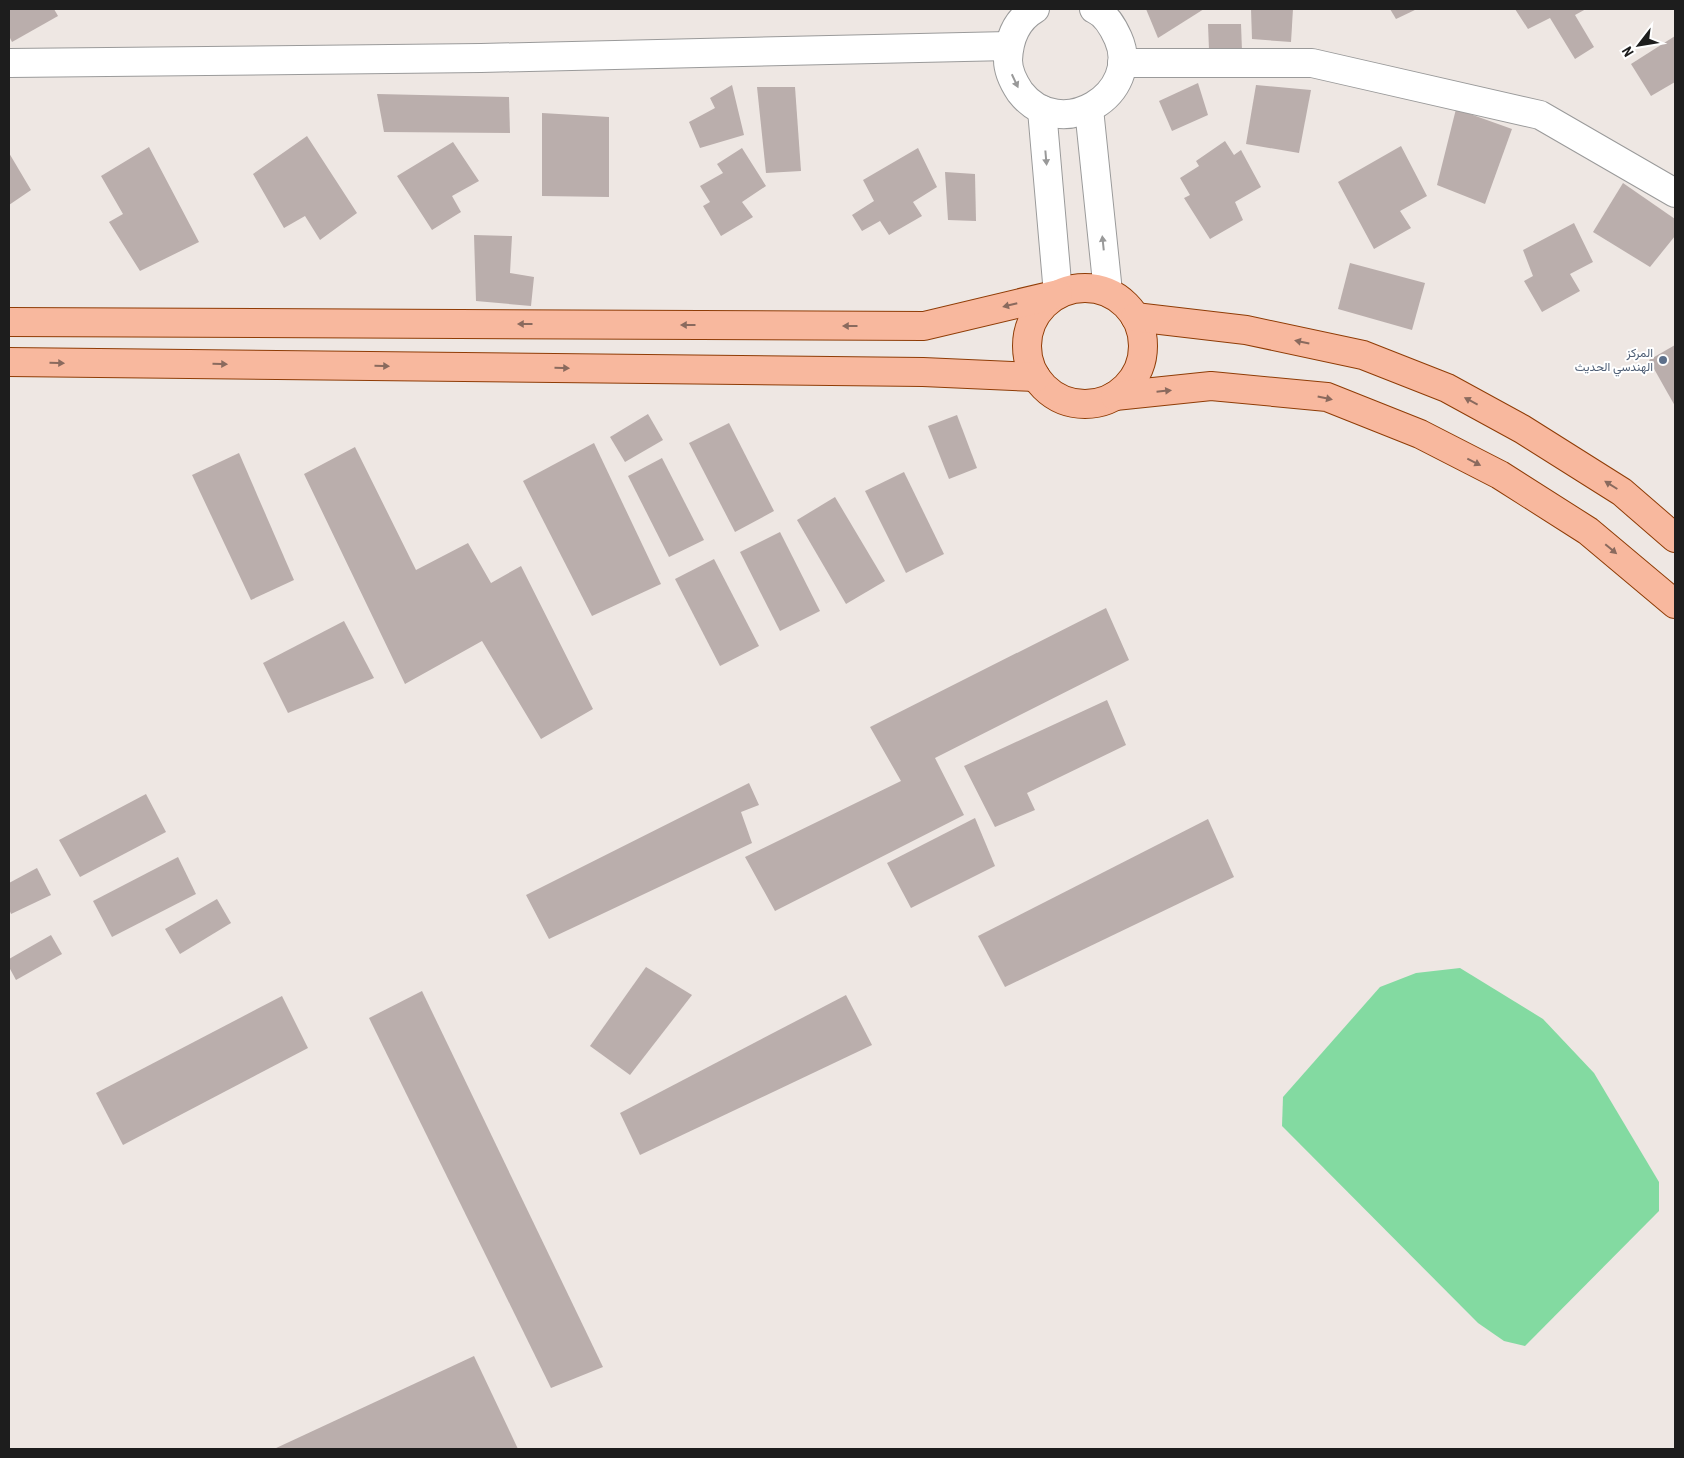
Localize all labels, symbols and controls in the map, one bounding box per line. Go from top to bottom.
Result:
north arrow [1614,20,1664,70]
text: N [1619,44,1637,59]
one-way arrow [1011,74,1019,88]
one-way arrow [1043,151,1051,167]
one-way arrow [1099,235,1107,251]
one-way arrow [1003,301,1018,309]
one-way arrow [517,320,533,328]
one-way arrow [680,321,696,329]
one-way arrow [842,322,858,330]
one-way arrow [1295,338,1310,346]
place label: المركز الهندسي الحديث [1575,346,1653,377]
marker: المركز الهندسي الحديث [1657,354,1669,366]
one-way arrow [50,359,66,367]
one-way arrow [212,360,228,368]
one-way arrow [375,362,391,370]
one-way arrow [555,364,571,372]
one-way arrow [1156,387,1172,395]
one-way arrow [1318,394,1333,402]
one-way arrow [1464,397,1478,405]
one-way arrow [1467,458,1482,466]
one-way arrow [1604,480,1617,489]
one-way arrow [1604,544,1617,555]

